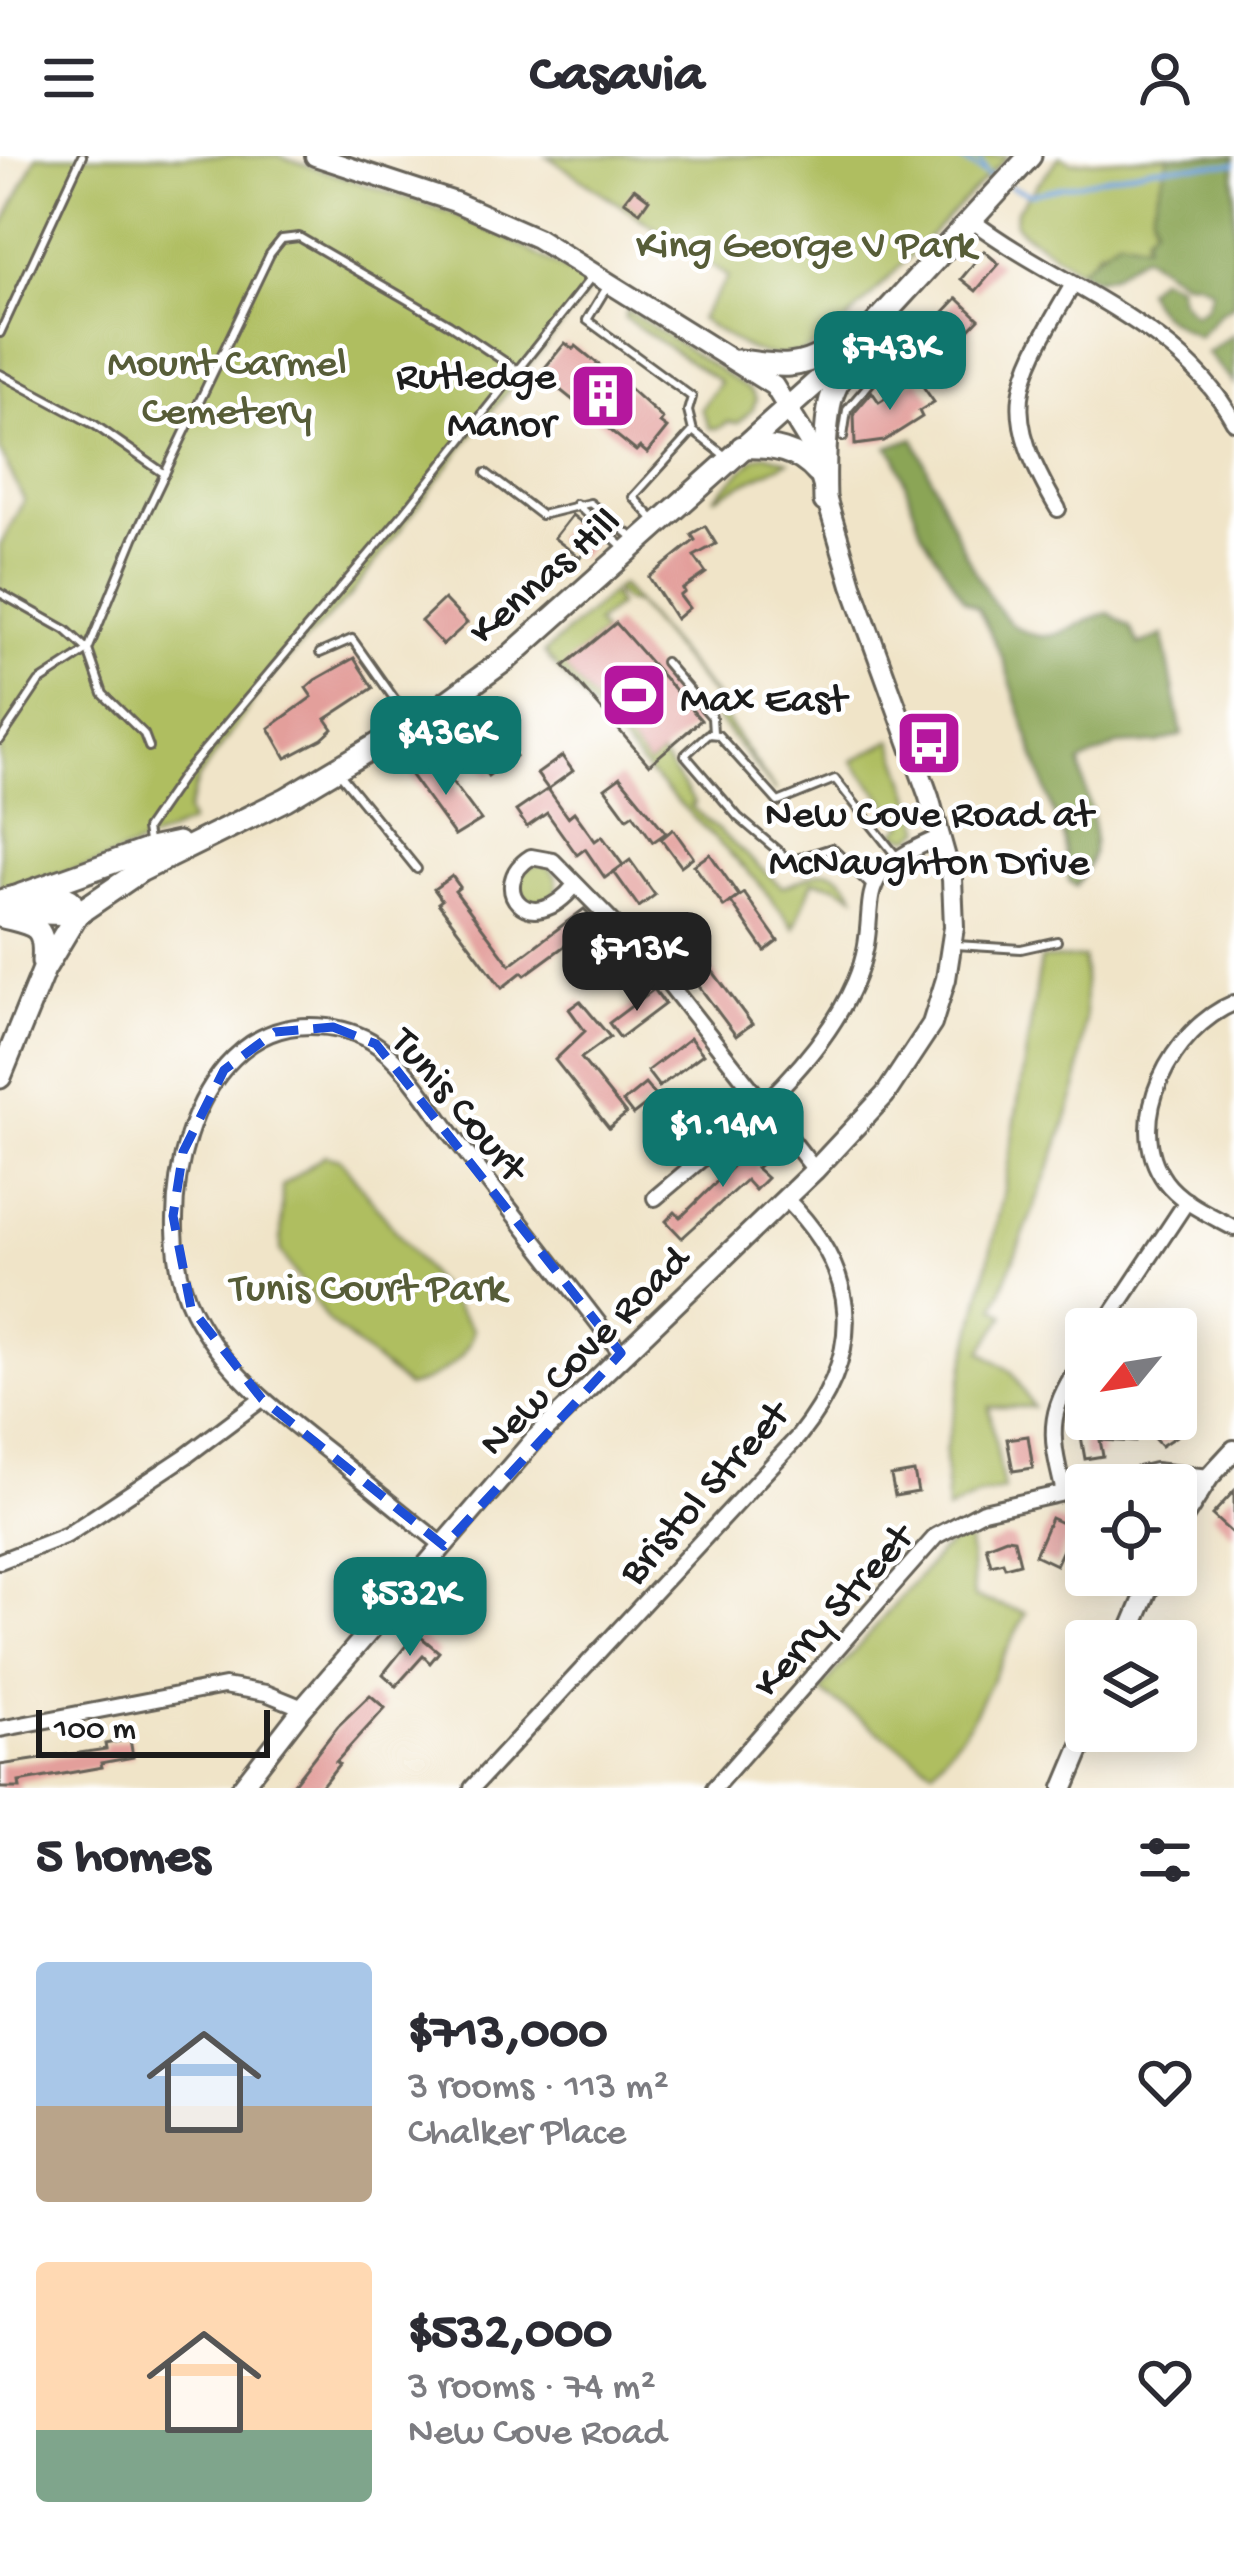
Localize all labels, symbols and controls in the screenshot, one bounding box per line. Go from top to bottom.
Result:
icon: menu [36,45,102,111]
icon: person [1132,45,1198,111]
text: Casavia [530,46,704,110]
park label: King George V Park [636,224,980,273]
pin: $743K [806,311,974,413]
text: $743K [841,327,939,373]
park label: Mount Carmel Cemetery [107,342,347,439]
place label: Rutledge Manor [396,355,559,452]
building icon: Rutledge Manor [568,361,638,431]
street label: Kennas Hill [461,499,633,658]
sports icon: Max East [599,660,669,730]
place label: Max East [680,678,850,727]
pin: $436K [362,696,530,798]
bus stop icon: New Cove Road at McNaughton Drive [894,708,964,778]
text: $436K [397,712,495,758]
place label: New Cove Road at McNaughton Drive [765,793,1097,890]
pin: $713K [553,912,721,1014]
text: $713K [589,928,685,974]
street label: Tunis Court [376,1018,537,1197]
pin: $1.14M [625,1088,821,1190]
text: $1.14M [670,1104,776,1150]
street label: New Cove Road [471,1235,704,1469]
park label: Tunis Court Park [228,1267,511,1316]
north arrow [1065,1308,1197,1440]
map controls [1065,1308,1197,1752]
street label: Bristol Street [610,1390,805,1598]
button: locate [1065,1464,1197,1596]
street label: Kerry Street [745,1513,929,1710]
pin: $532K [326,1557,494,1659]
text: $532K [361,1573,459,1619]
button: layers [1065,1620,1197,1752]
scale bar [36,1704,270,1757]
text: 100 m [54,1712,136,1750]
icon: filters [1132,1827,1198,1893]
text: 5 homes [36,1830,210,1890]
text: $713,000 [408,2006,607,2066]
icon: home [132,2010,276,2154]
icon: heart [1132,2049,1198,2115]
text: 3 rooms · 113 m² [408,2066,669,2112]
text: Chalker Place [408,2112,626,2158]
text: $532,000 [408,2306,612,2366]
icon: home [132,2310,276,2454]
icon: heart [1132,2349,1198,2415]
text: 3 rooms · 74 m² [408,2366,656,2412]
text: New Cove Road [408,2412,666,2458]

